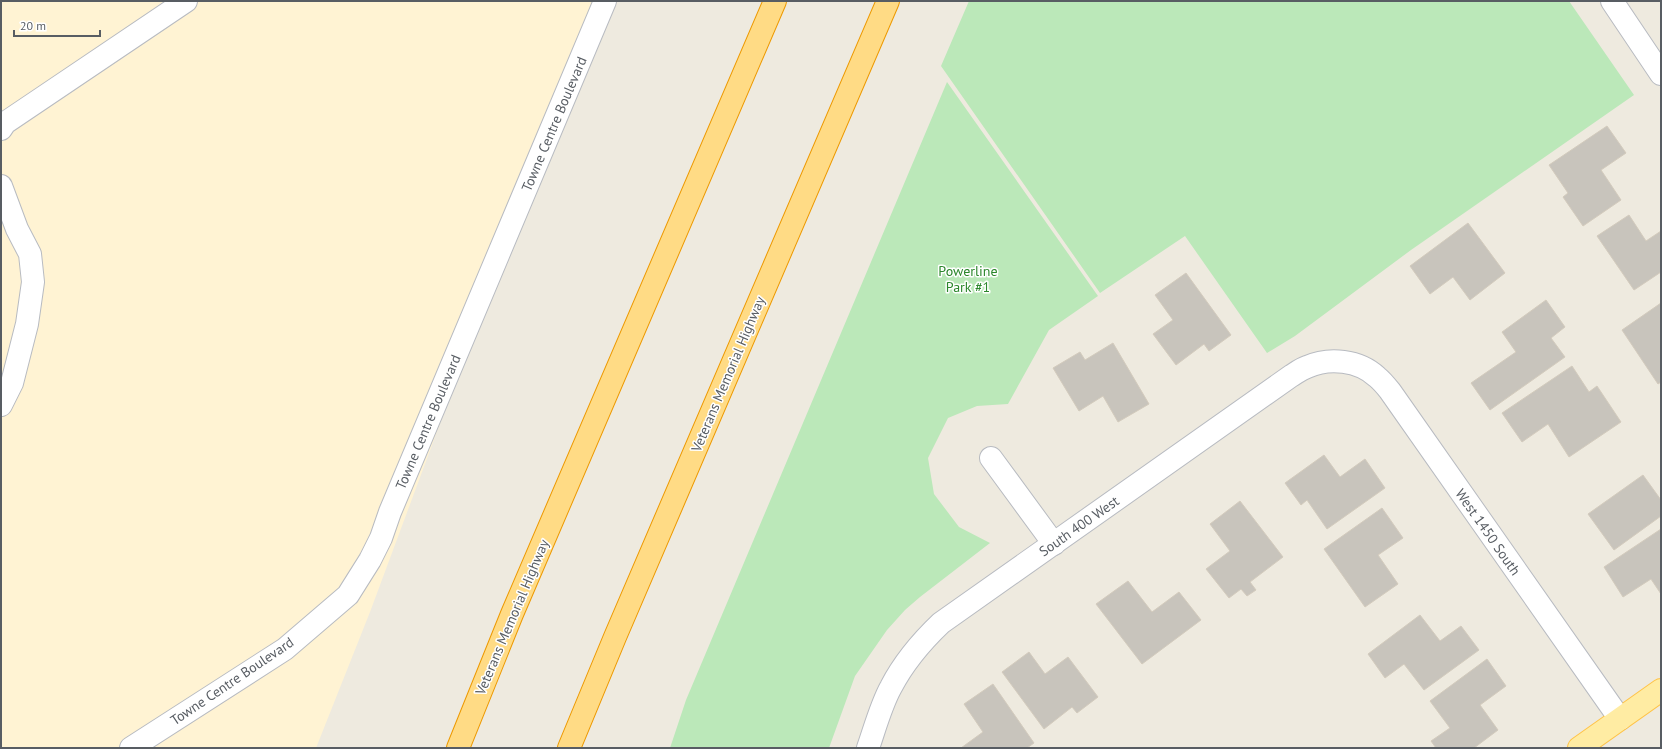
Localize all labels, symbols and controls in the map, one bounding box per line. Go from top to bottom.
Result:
scale bar [14,12,100,38]
text: 20 m [20,18,46,33]
street label: Towne Centre Boulevard [517,54,591,194]
park label: Powerline Park #1 [938,262,998,296]
street label: Veterans Memorial Highway [687,293,769,455]
street label: Towne Centre Boulevard [391,352,465,492]
street label: West 1450 South [1451,485,1525,579]
street label: South 400 West [1035,492,1123,560]
street label: Veterans Memorial Highway [471,536,553,698]
street label: Towne Centre Boulevard [167,633,297,729]

